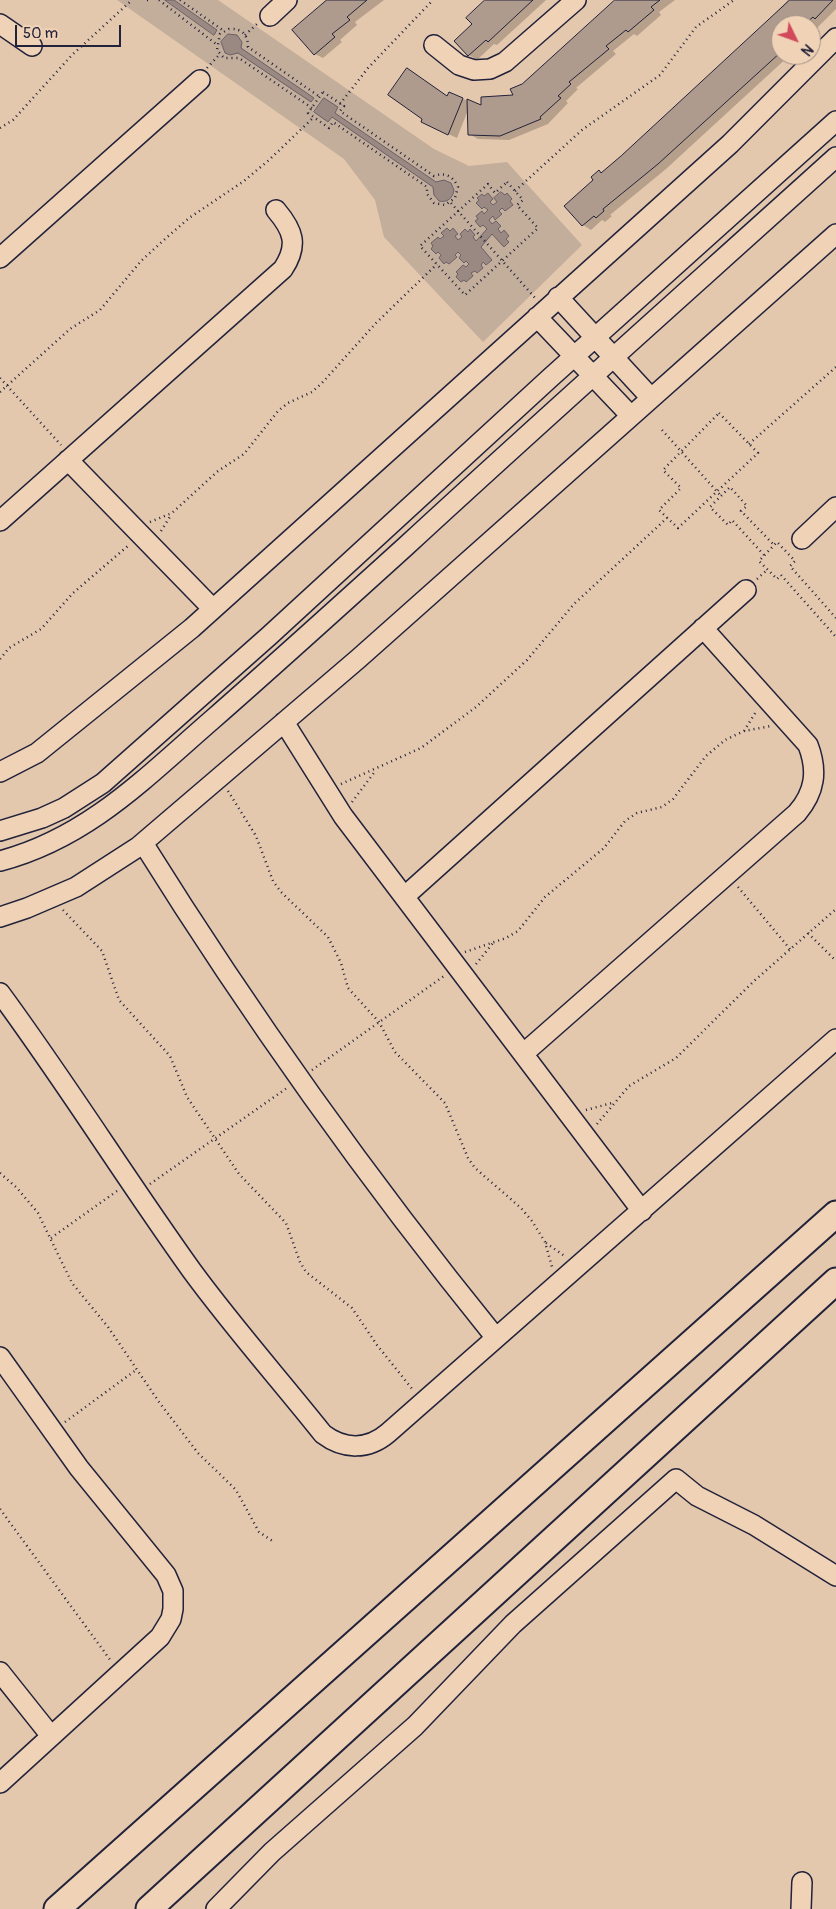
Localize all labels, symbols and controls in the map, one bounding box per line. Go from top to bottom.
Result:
scale bar [18,15,124,47]
north arrow [771,15,821,65]
text: 50 m [23,24,58,43]
text: N [797,40,816,59]

